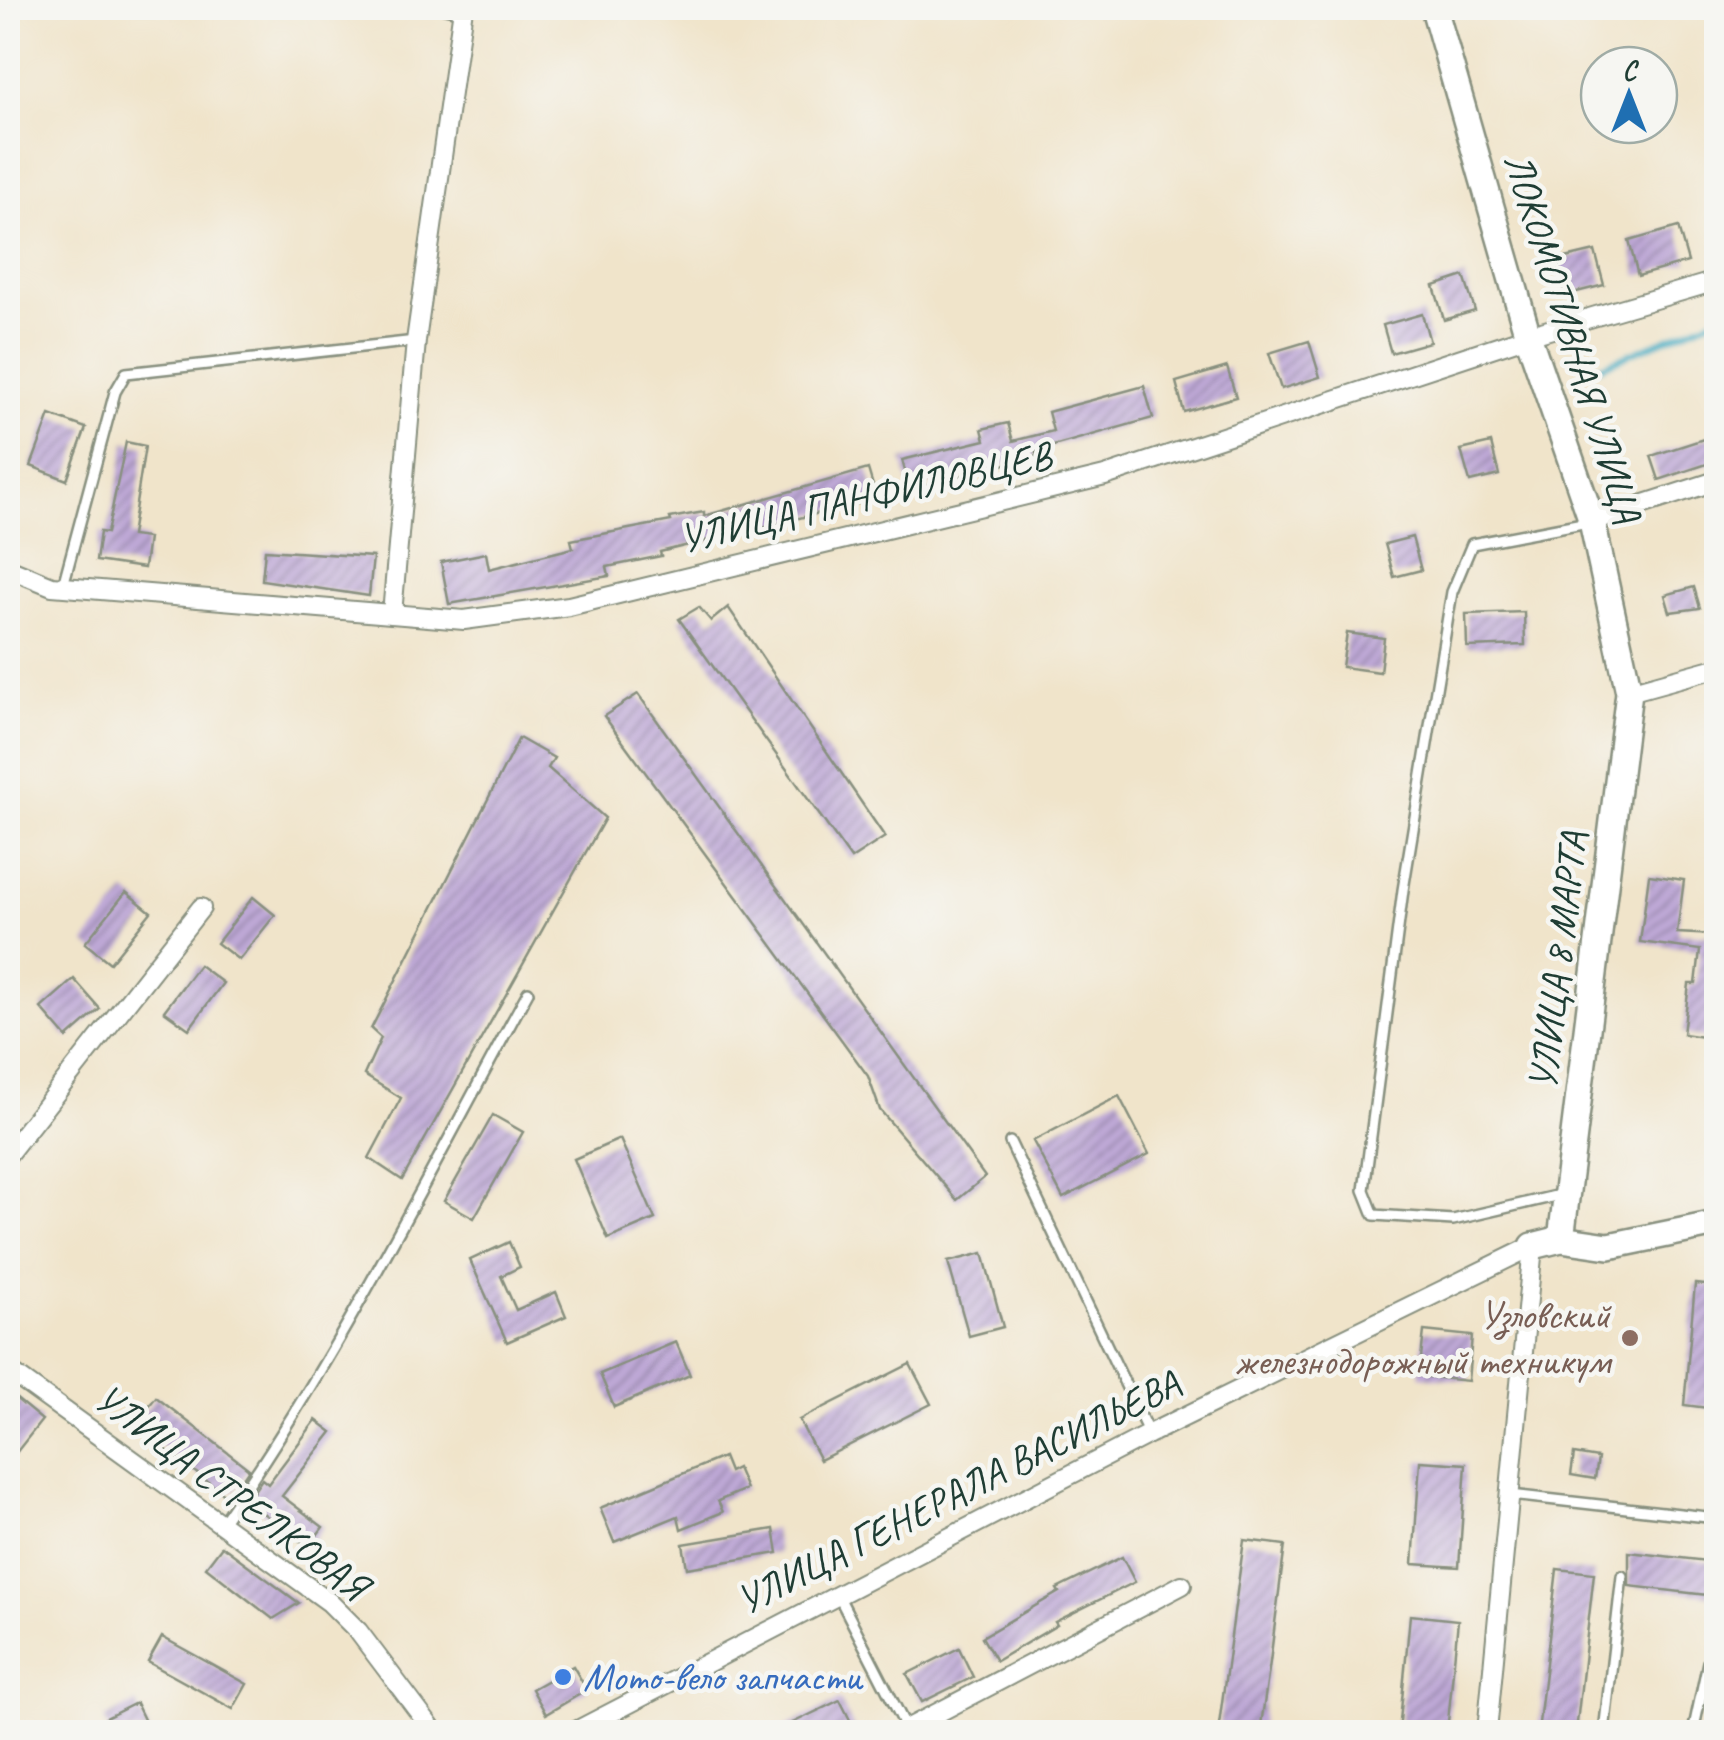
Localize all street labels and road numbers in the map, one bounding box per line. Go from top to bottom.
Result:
street label: ЛОКОМОТИВНАЯ УЛИЦА [1493,147,1653,530]
street label: УЛИЦА ПАНФИЛОВЦЕВ [675,429,1059,564]
street label: УЛИЦА 8 МАРТА [1517,829,1599,1093]
street label: УЛИЦА ГЕНЕРАЛА ВАСИЛЬЕВА [728,1358,1189,1626]
street label: УЛИЦА СТРЕЛКОВАЯ [85,1373,382,1614]

